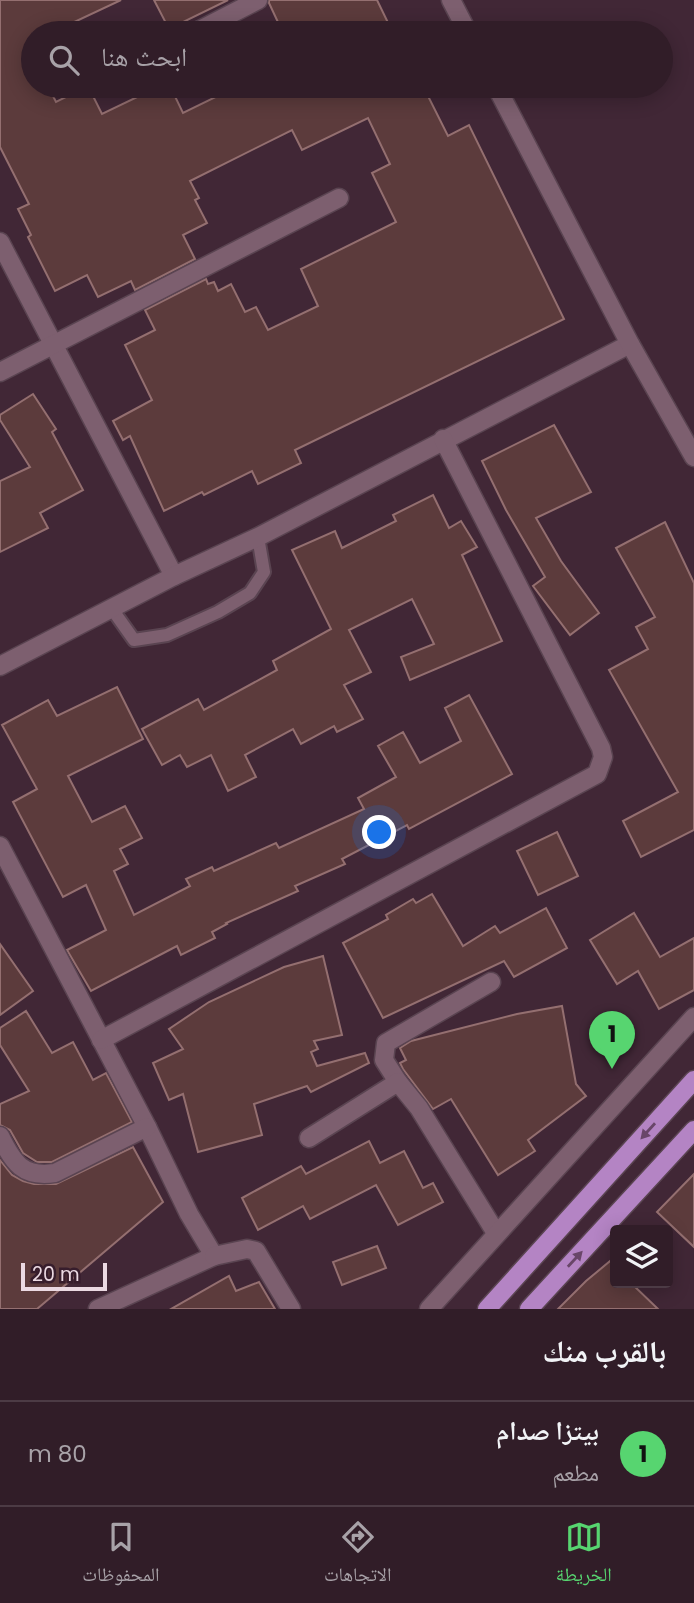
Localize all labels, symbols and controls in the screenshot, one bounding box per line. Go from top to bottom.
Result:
search box [21,21,673,98]
text: ابحث هنا [101,39,187,75]
icon: search [45,41,83,79]
your location [362,815,396,849]
pin: 1 [589,1011,635,1069]
one-way arrow [640,1122,656,1140]
map controls [610,1225,673,1288]
button: layers [610,1225,673,1288]
one-way arrow [567,1251,583,1268]
scale bar [21,1260,107,1292]
text: 20 m [32,1261,80,1288]
text: بالقرب منك [543,1330,666,1373]
text: بيتزا صدام [496,1413,599,1449]
text: 80 m [28,1438,87,1470]
text: 1 [639,1438,647,1470]
text: مطعم [552,1457,599,1489]
tab: المحفوظات [82,1518,160,1593]
tab: الاتجاهات [324,1518,391,1593]
tab: الخريطة [556,1518,612,1593]

